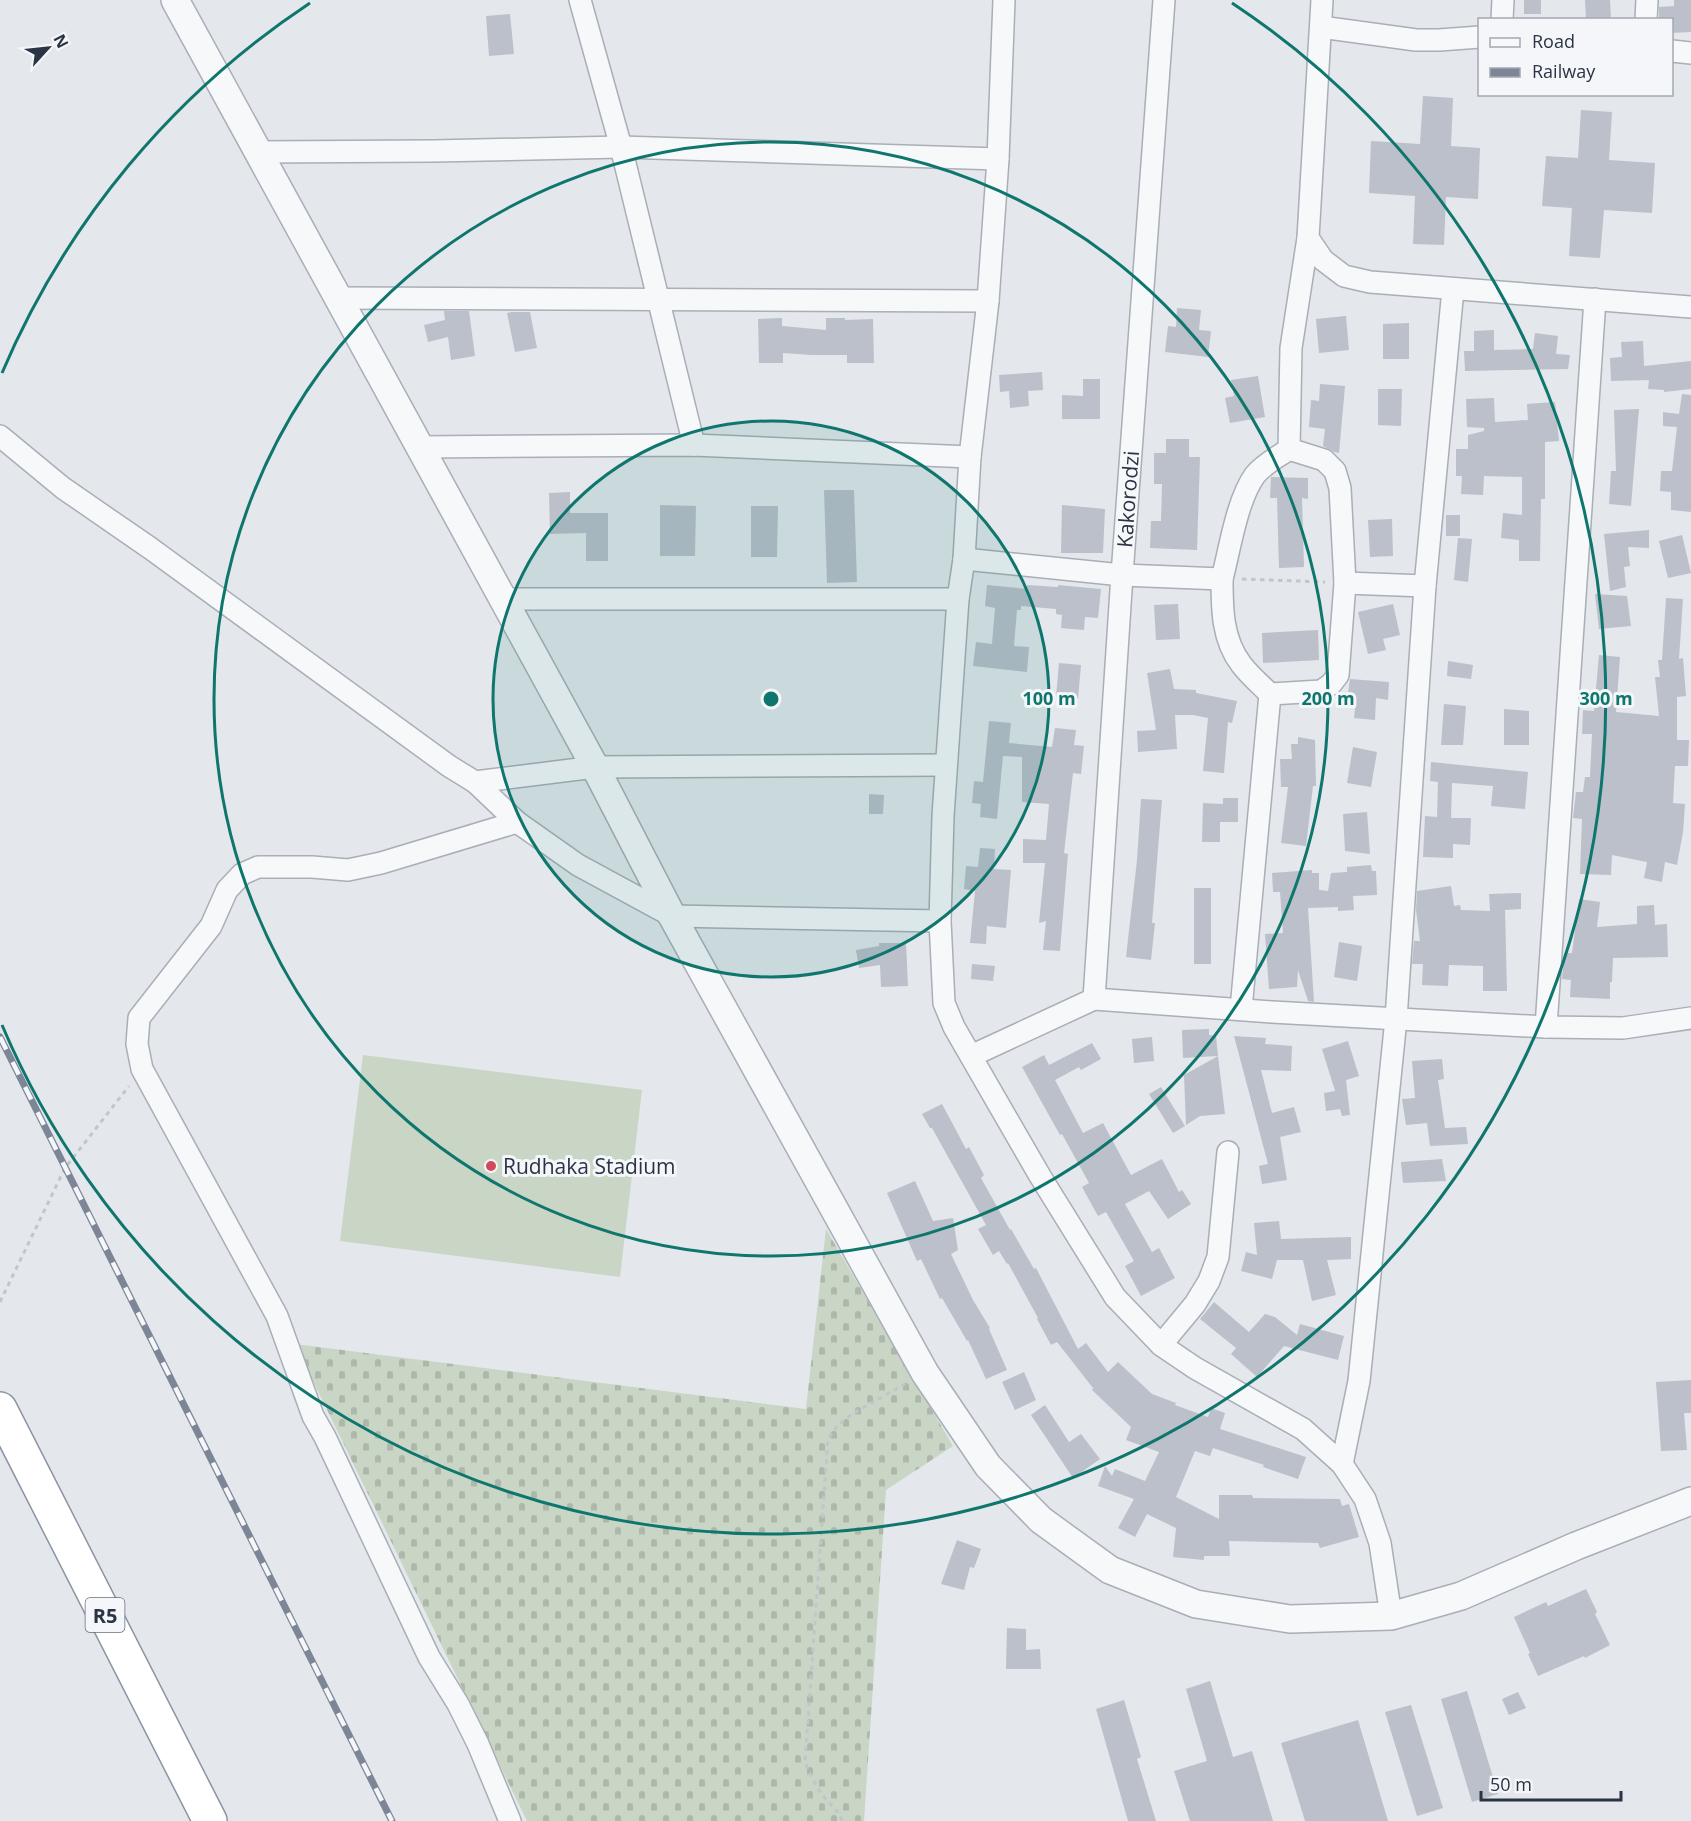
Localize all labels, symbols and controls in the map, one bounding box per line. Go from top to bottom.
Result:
north arrow [18,18,78,78]
legend [1478,18,1673,96]
text: Road [1532,29,1575,53]
text: N [49,30,74,52]
text: Railway [1532,59,1596,83]
street label: Kakorodzi [1110,450,1145,549]
text: 100 m [1022,686,1076,710]
text: 200 m [1301,686,1355,710]
text: 300 m [1579,686,1633,710]
centre of rings [761,689,781,709]
place label: Rudhaka Stadium [503,1152,676,1180]
marker: Rudhaka Stadium [484,1159,498,1173]
road number: R5 [86,1598,124,1632]
scale bar [1481,1764,1620,1802]
text: 50 m [1490,1772,1532,1796]

